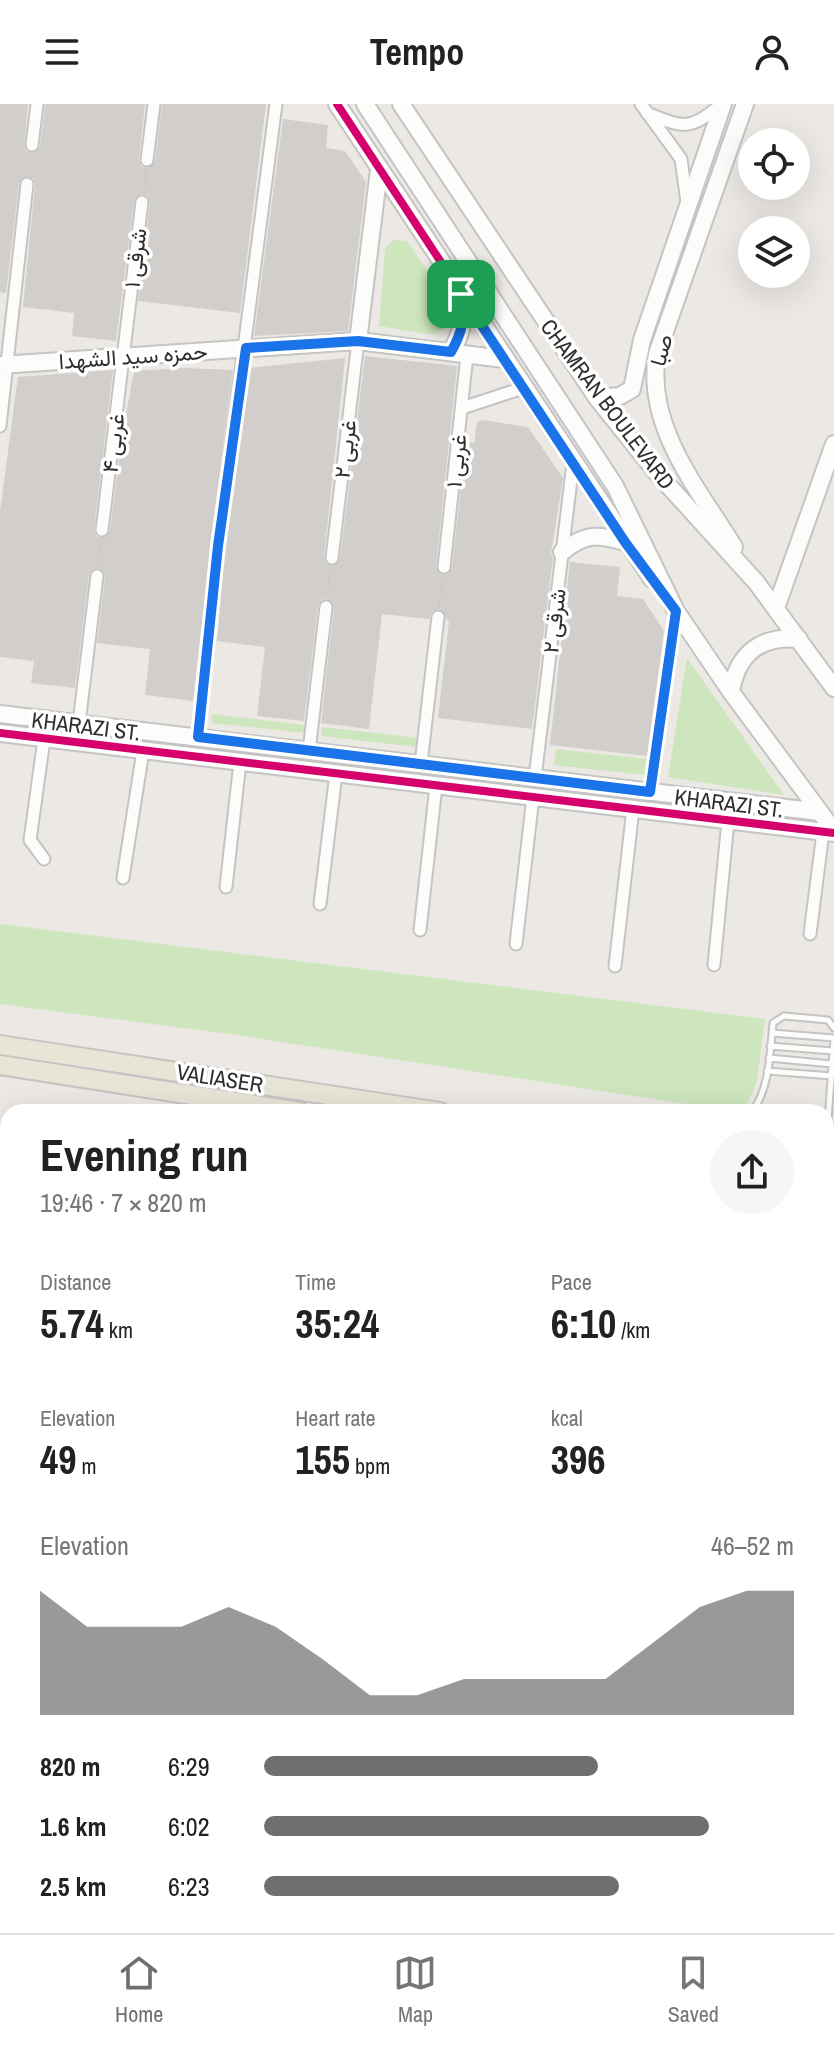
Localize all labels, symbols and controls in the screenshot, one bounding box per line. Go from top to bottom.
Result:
text: Tempo [370,28,464,76]
icon: menu [40,30,84,74]
icon: person [750,30,794,74]
map controls [738,128,810,288]
button: locate [738,128,810,200]
button: layers [738,216,810,288]
street label: ۱ شرقی [116,226,154,290]
pin [427,260,495,328]
icon: arrive [439,272,483,316]
street label: CHAMRAN BOULEVARD [534,313,682,495]
street label: صبا [642,331,680,369]
street label: حمزه سید الشهدا [58,336,208,376]
street label: ۴ غربی [94,411,132,475]
street label: ۲ غربی [327,418,363,480]
street label: ۱ غربی [438,433,474,489]
street label: ۲ شرقی [535,587,573,655]
street label: KHARAZI ST. [30,704,142,748]
street label: KHARAZI ST. [673,781,785,825]
street label: VALIASER [175,1056,265,1100]
text: Evening run [40,1125,249,1185]
button: share [710,1130,794,1214]
text: 19:46 · 7 × 820 m [40,1185,207,1220]
text: Distance [40,1267,111,1297]
text: Time [295,1267,336,1297]
text: Pace [551,1267,592,1297]
text: 5.74 [40,1297,104,1350]
text: 35:24 [295,1297,379,1350]
text: 6:10 [551,1297,616,1350]
text: km [104,1315,133,1345]
text: /km [616,1315,650,1345]
text: Elevation [40,1403,115,1433]
text: Heart rate [295,1403,376,1433]
text: kcal [551,1403,583,1433]
text: 49 [40,1433,76,1486]
text: 155 [295,1433,350,1486]
text: 396 [551,1433,605,1486]
text: m [76,1451,97,1481]
text: bpm [350,1451,390,1481]
text: Elevation [40,1528,129,1563]
text: 46–52 m [711,1528,794,1563]
text: 820 m [40,1749,100,1784]
text: 6:29 [168,1749,210,1784]
text: 1.6 km [40,1809,106,1844]
text: 6:02 [168,1809,210,1844]
text: 2.5 km [40,1869,106,1904]
text: 6:23 [168,1869,210,1904]
tab: Home [115,1951,163,2029]
tab: Map [393,1951,437,2029]
tab: Saved [668,1951,719,2029]

